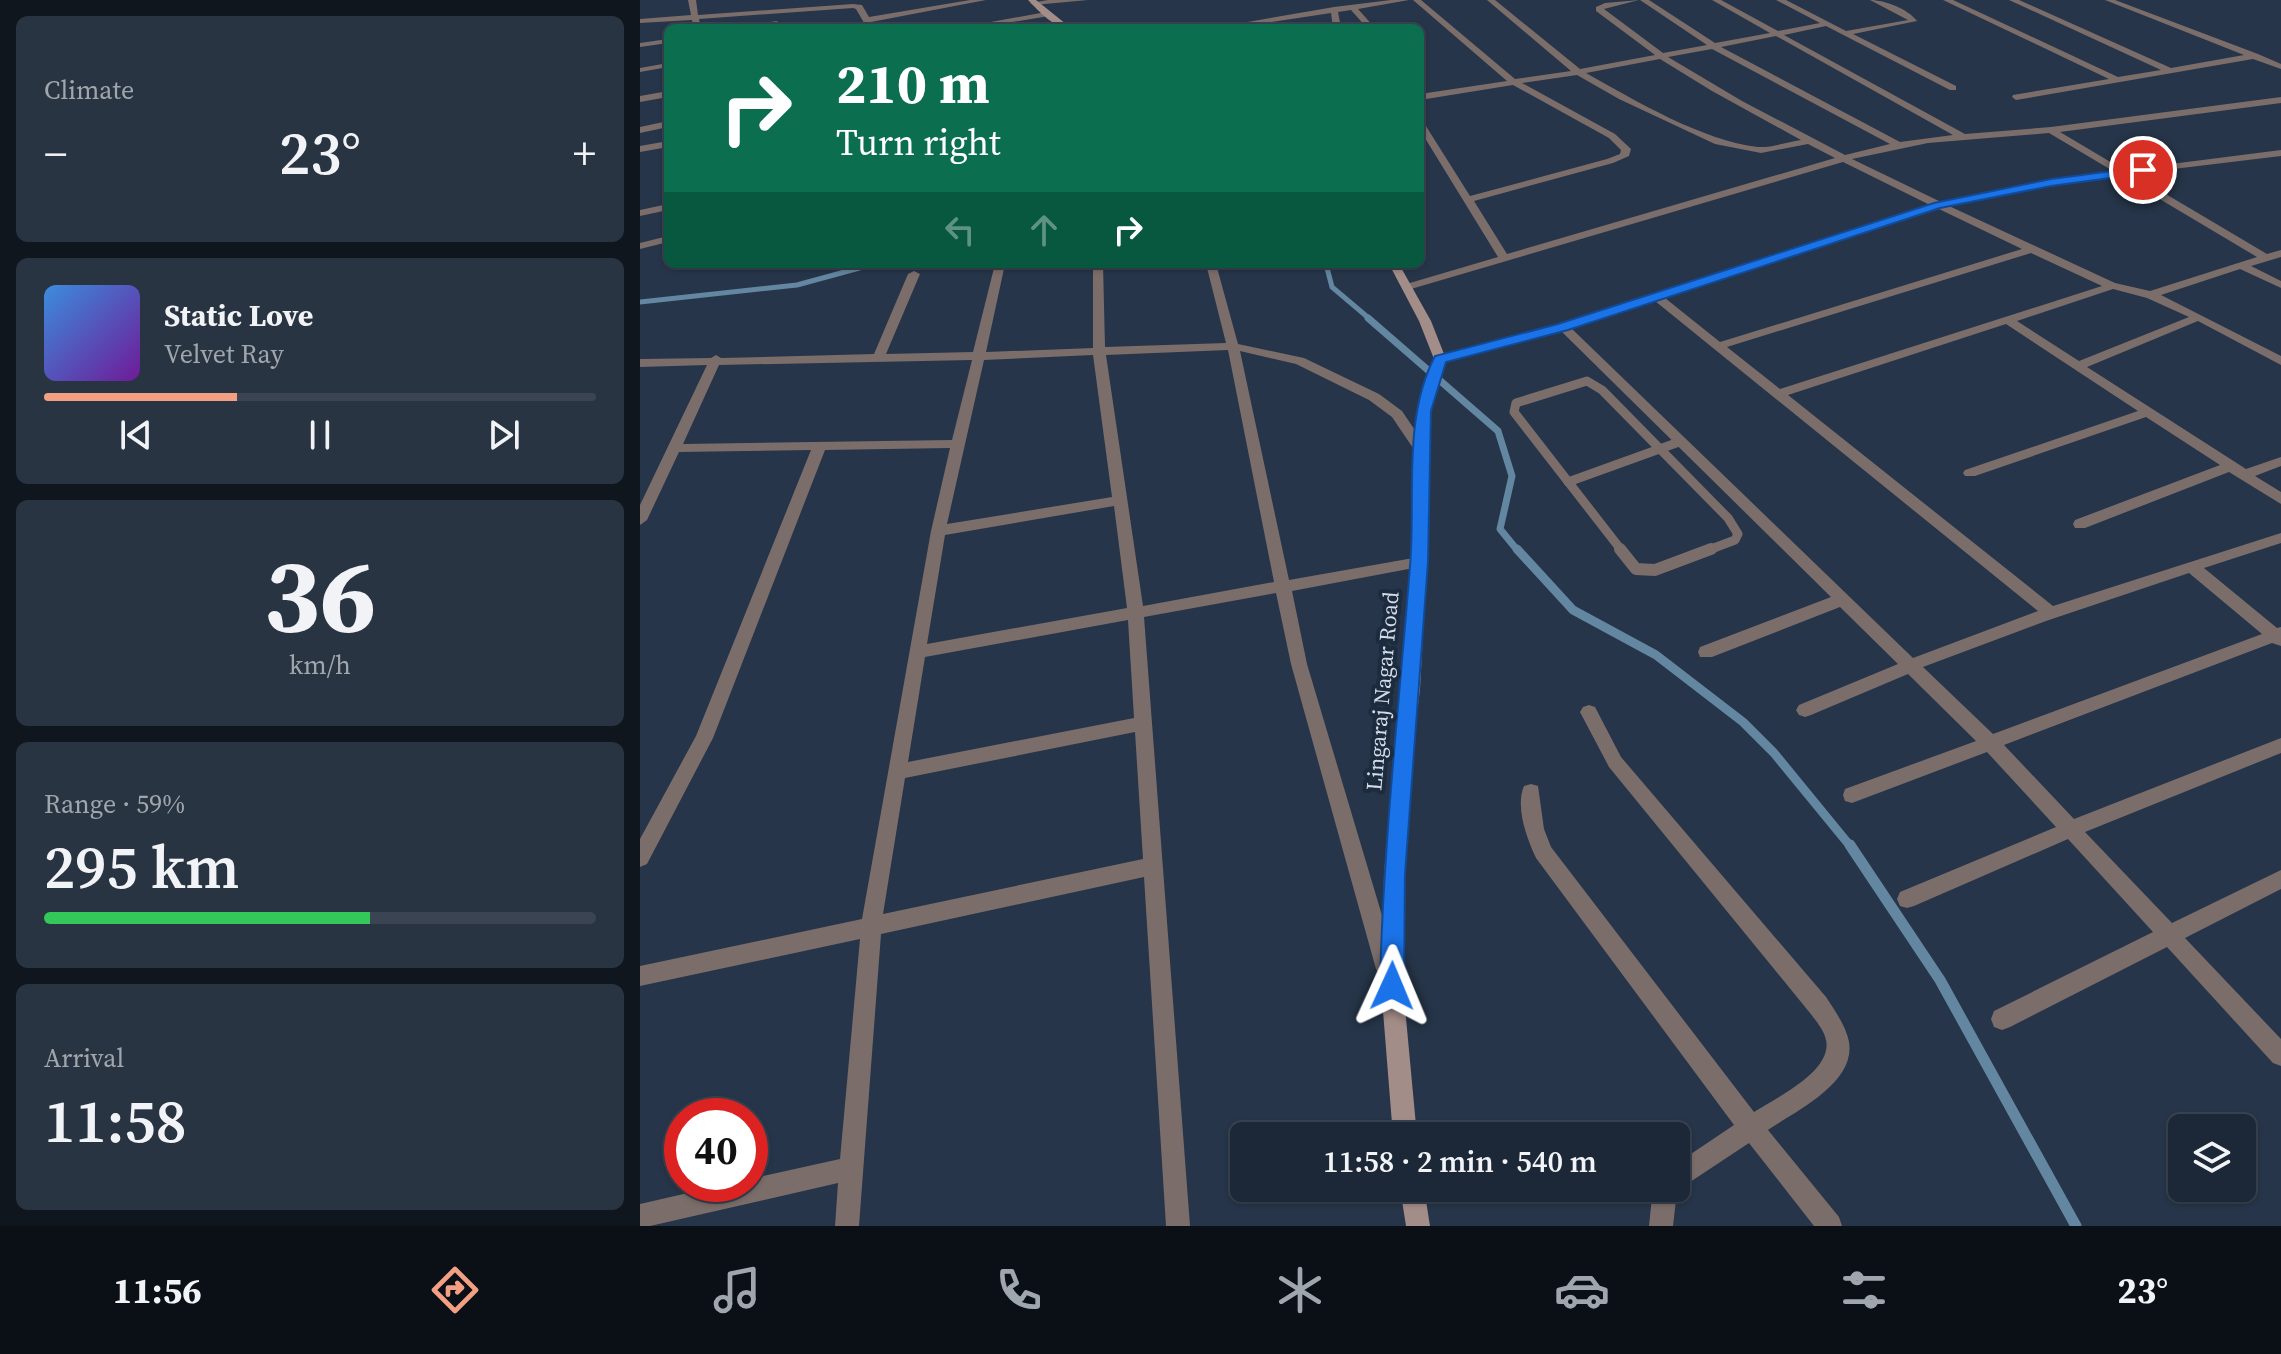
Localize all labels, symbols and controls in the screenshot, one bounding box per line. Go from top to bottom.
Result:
text: 210 m [836,45,990,122]
icon: right [704,56,808,160]
text: Climate [44,72,134,108]
text: 23° [279,112,361,194]
text: Turn right [836,118,1001,167]
text: − [44,123,67,184]
text: + [573,123,596,184]
pin [2109,136,2177,204]
icon: arrive [2121,148,2165,192]
icon: left [938,208,982,252]
icon: ahead [1022,208,1066,252]
icon: right [1106,208,1150,252]
text: Static Love [164,295,313,336]
text: Velvet Ray [164,336,284,372]
icon: previous [114,413,158,457]
icon: pause [298,413,342,457]
icon: next [482,413,526,457]
text: 36 [264,523,376,666]
street label: Lingaraj Nagar Road [1358,590,1406,792]
text: km/h [289,647,351,683]
text: Range · 59% [44,786,185,822]
text: 295 km [44,826,240,908]
position arrow [1350,944,1434,1028]
text: Arrival [44,1040,124,1076]
text: 11:58 [44,1080,187,1162]
speed limit sign: 40 [664,1098,768,1202]
map controls [2168,1114,2256,1202]
button: layers [2168,1114,2256,1202]
text: 11:58 · 2 min · 540 m [1323,1141,1597,1182]
icon: directions [427,1262,483,1318]
icon: music [709,1262,765,1318]
icon: phone [991,1262,1047,1318]
icon: climate [1272,1262,1328,1318]
icon: car [1554,1262,1610,1318]
icon: filters [1836,1262,1892,1318]
text: 11:56 [113,1266,202,1315]
text: 23° [2117,1266,2168,1315]

